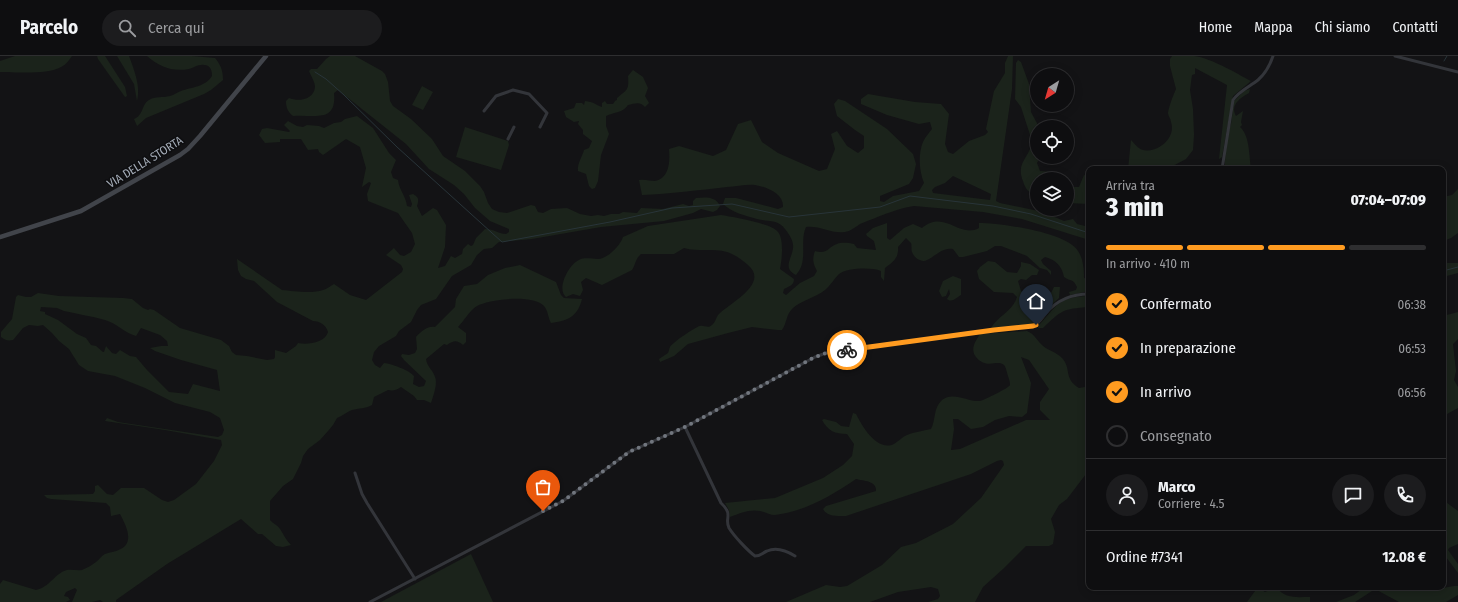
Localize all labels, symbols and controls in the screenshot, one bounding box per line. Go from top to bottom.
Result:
search box [102,10,382,46]
text: Parcelo [20,16,78,39]
icon: search [116,17,138,39]
text: Cerca qui [148,19,204,37]
text: Home [1199,19,1232,36]
text: Mappa [1254,19,1293,36]
text: Chi siamo [1315,19,1370,36]
text: Contatti [1392,19,1438,36]
north arrow [1030,68,1074,112]
map controls [1030,68,1074,216]
button: locate [1030,120,1074,164]
street label: VIA DELLA STORTA [105,133,186,191]
button: layers [1030,172,1074,216]
text: Arriva tra [1106,178,1155,193]
text: 07:04–07:09 [1351,191,1426,209]
text: 3 min [1106,192,1164,223]
text: In arrivo · 410 m [1106,256,1190,271]
pin [1019,284,1053,325]
icon: home [1025,290,1047,312]
icon: check [1106,293,1128,315]
text: Confermato [1140,295,1212,313]
text: 06:38 [1398,297,1426,312]
courier [827,330,867,370]
icon: check [1106,337,1128,359]
icon: bike [836,339,858,361]
text: In preparazione [1140,339,1236,357]
text: 06:53 [1398,341,1426,356]
icon: check [1106,381,1128,403]
text: In arrivo [1140,383,1191,401]
text: 06:56 [1398,385,1426,400]
text: Consegnato [1140,427,1212,445]
pin [526,470,560,511]
button: person [1106,474,1148,516]
button: chat [1332,474,1374,516]
button: phone [1384,474,1426,516]
icon: bag [532,476,554,498]
text: Marco [1158,478,1196,496]
text: Corriere · 4.5 [1158,496,1225,511]
text: Ordine #7341 [1106,548,1183,566]
text: 12.08 € [1382,548,1426,566]

